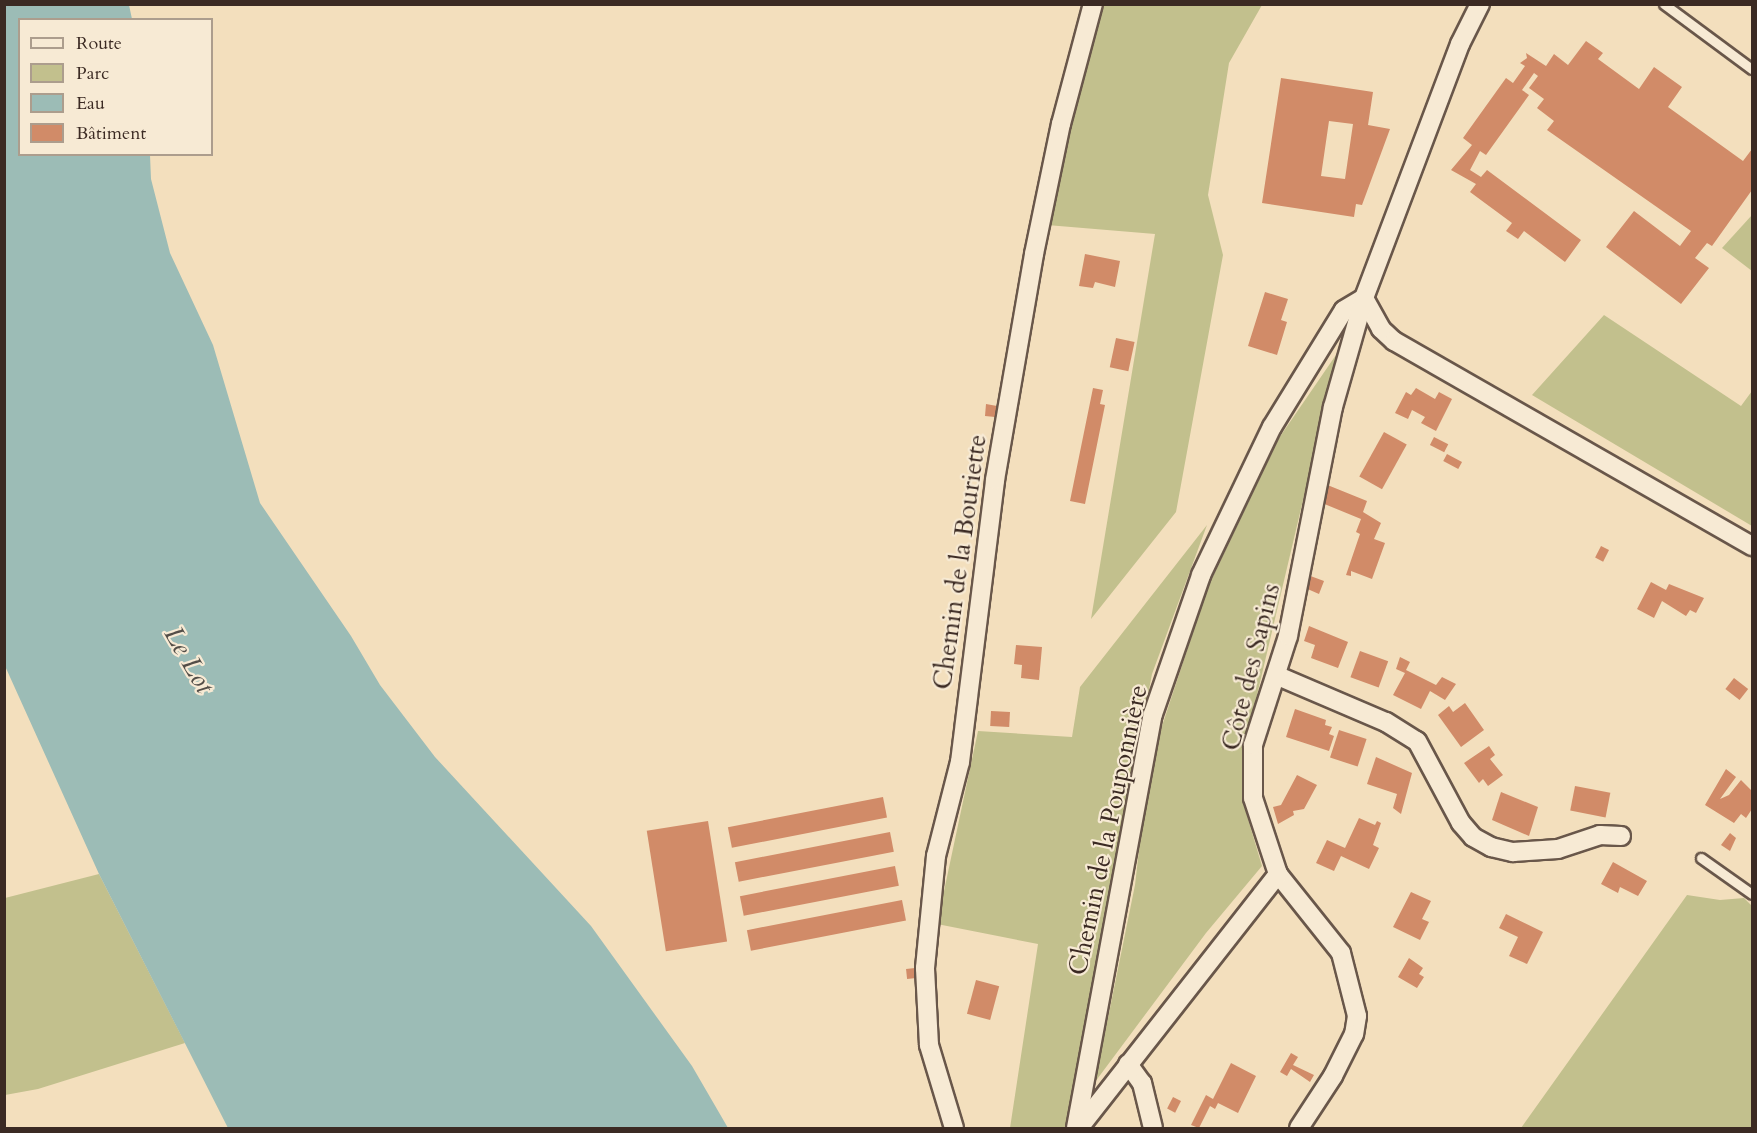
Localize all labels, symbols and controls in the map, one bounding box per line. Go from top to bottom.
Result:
legend [18,18,213,156]
text: Route [76,31,122,56]
text: Parc [76,61,109,86]
text: Eau [76,91,105,116]
text: Bâtiment [76,121,146,146]
street label: Chemin de la Bouriette [927,432,993,692]
street label: Côte des Sapins [1215,580,1287,754]
water label: Le Lot [157,621,221,699]
street label: Chemin de la Pouponnière [1062,682,1154,978]

